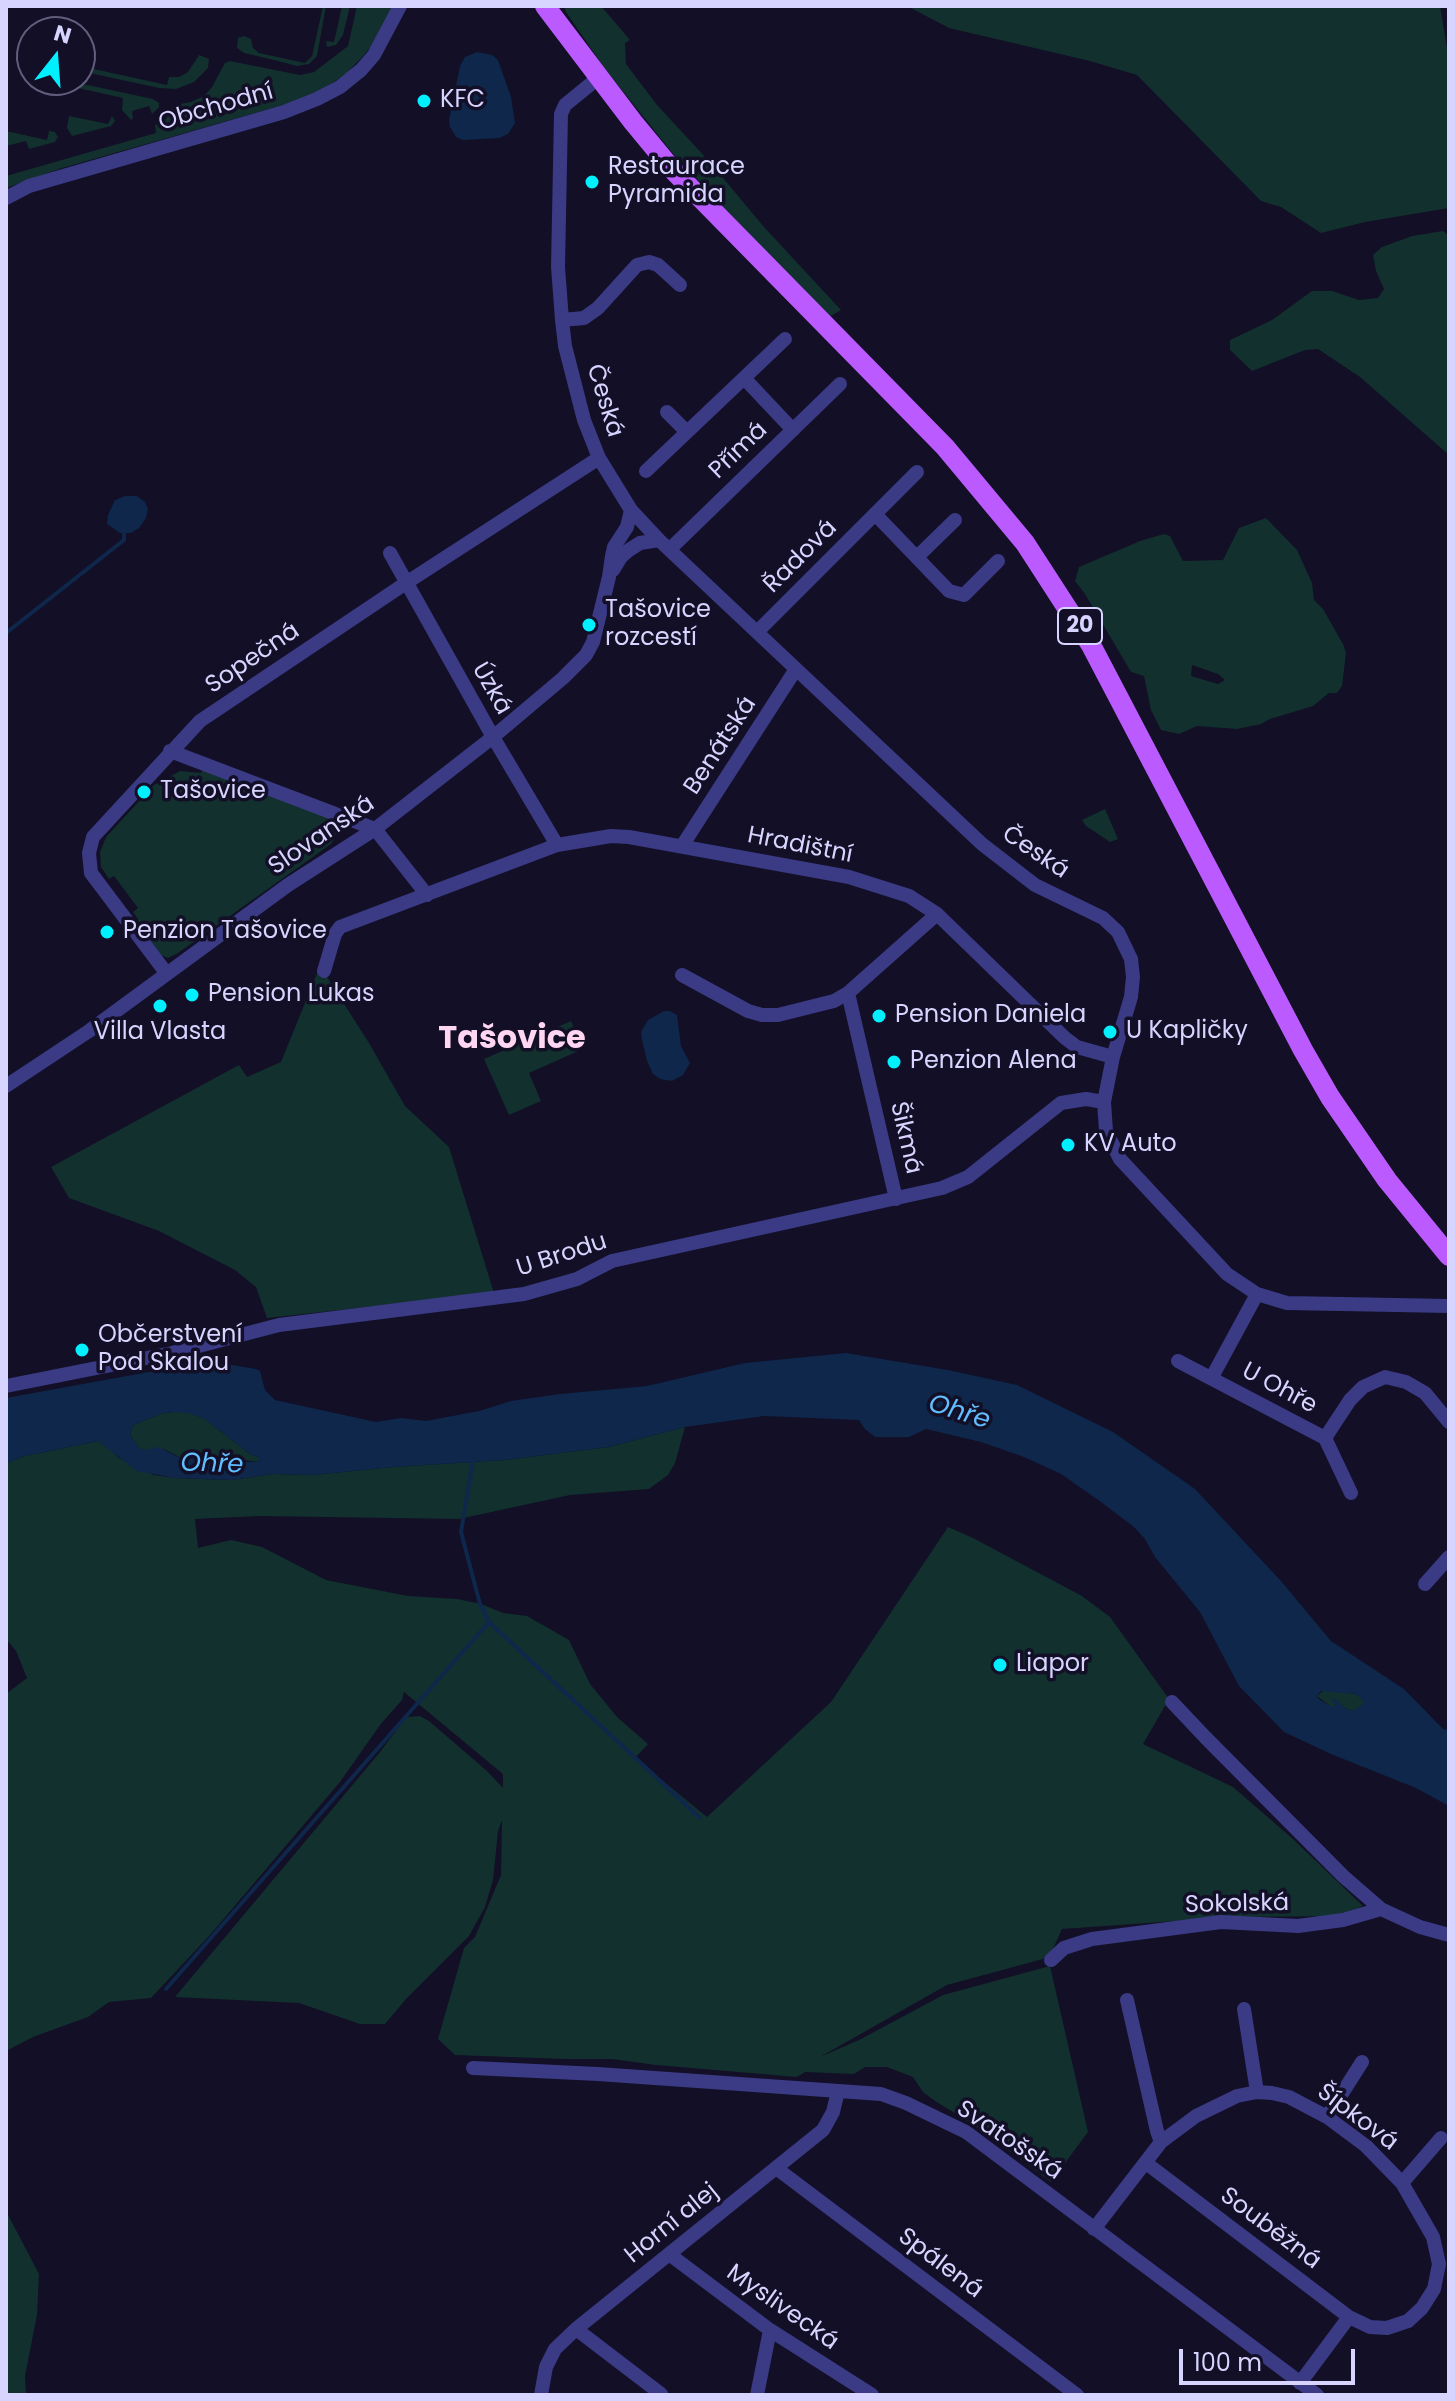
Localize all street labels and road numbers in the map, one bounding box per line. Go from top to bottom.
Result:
street label: Obchodní [155,78,277,138]
street label: Česká [579,361,629,441]
street label: Přímá [704,416,774,486]
street label: Řadová [758,514,844,600]
road number: 20 [1058,608,1102,644]
street label: Sopečná [201,617,305,701]
street label: Úzká [465,658,517,720]
street label: Benátská [679,692,763,800]
street label: Slovanská [264,790,380,882]
street label: Česká [996,820,1074,886]
street label: Hradištní [745,822,855,870]
street label: Šikmá [883,1099,927,1177]
street label: U Brodu [513,1228,611,1284]
street label: U Ohře [1237,1357,1321,1421]
street label: Sokolská [1185,1890,1289,1920]
street label: Šípková [1311,2078,1403,2158]
street label: Svatošská [951,2095,1067,2187]
street label: Horní alej [620,2178,724,2270]
street label: Souběžná [1214,2182,1326,2276]
street label: Spálená [892,2223,988,2305]
street label: Myslivecká [720,2259,844,2357]

